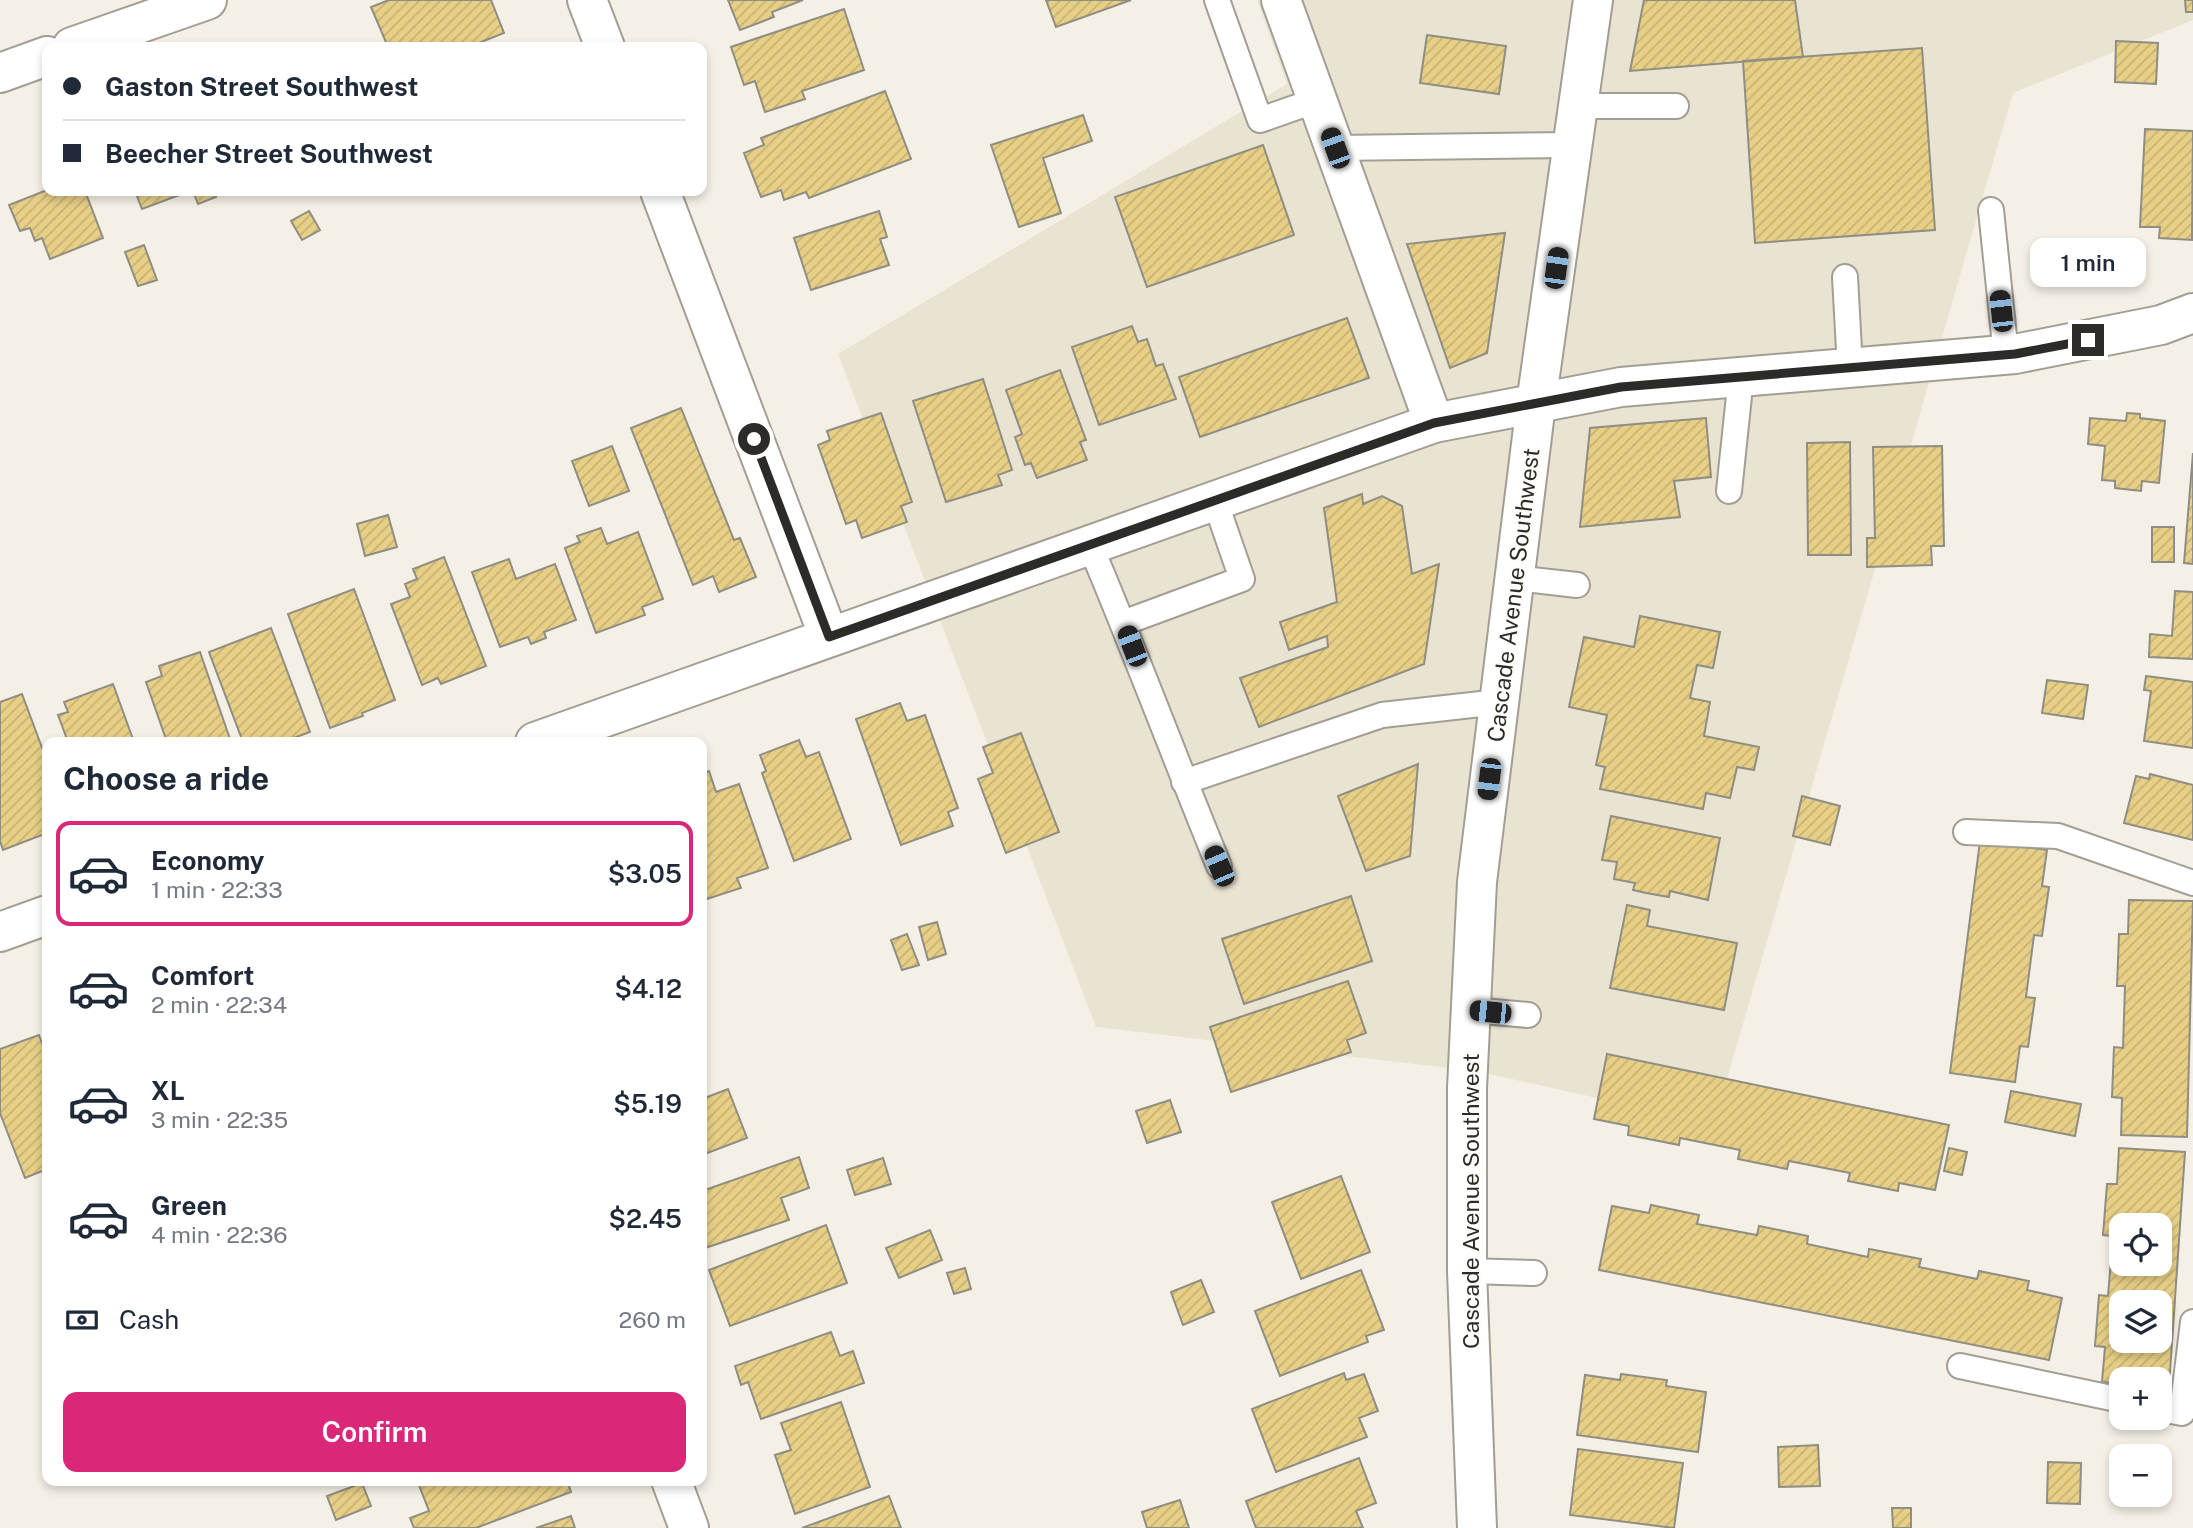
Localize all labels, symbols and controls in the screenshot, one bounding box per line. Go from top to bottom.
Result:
text: Gaston Street Southwest [105,71,418,102]
car [1318,125,1353,171]
text: Beecher Street Southwest [105,138,433,169]
callout: 1 min [2030,238,2146,288]
car [1543,246,1570,290]
text: 1 min [2061,249,2115,276]
car [1989,289,2014,333]
route end [2072,324,2104,356]
route start [738,423,770,455]
street label: Cascade Avenue Southwest [1482,446,1544,744]
car [1115,623,1150,669]
car [1477,757,1502,801]
text: Choose a ride [63,760,269,797]
icon: car [67,842,130,905]
car [1202,843,1237,889]
text: Economy [151,845,264,876]
text: $3.05 [608,858,682,889]
text: 1 min · 22:33 [151,876,283,903]
icon: car [67,957,130,1020]
text: Comfort [151,960,254,991]
text: $4.12 [614,973,682,1004]
text: 2 min · 22:34 [151,991,287,1018]
car [1469,999,1512,1025]
street label: Cascade Avenue Southwest [1457,1053,1484,1349]
icon: car [67,1072,130,1135]
text: XL [151,1075,185,1106]
text: $5.19 [613,1088,682,1119]
text: 3 min · 22:35 [151,1106,288,1133]
icon: car [67,1187,130,1250]
text: Green [151,1190,227,1221]
text: $2.45 [609,1203,682,1234]
map controls [2109,1213,2172,1507]
button: locate [2109,1213,2172,1276]
text: 4 min · 22:36 [151,1221,288,1248]
button: layers [2109,1290,2172,1353]
icon: cash [63,1301,101,1339]
text: Cash [119,1304,179,1335]
text: 260 m [619,1306,686,1333]
button: + [2109,1367,2172,1430]
button: Confirm [63,1392,686,1472]
button: − [2109,1444,2172,1507]

